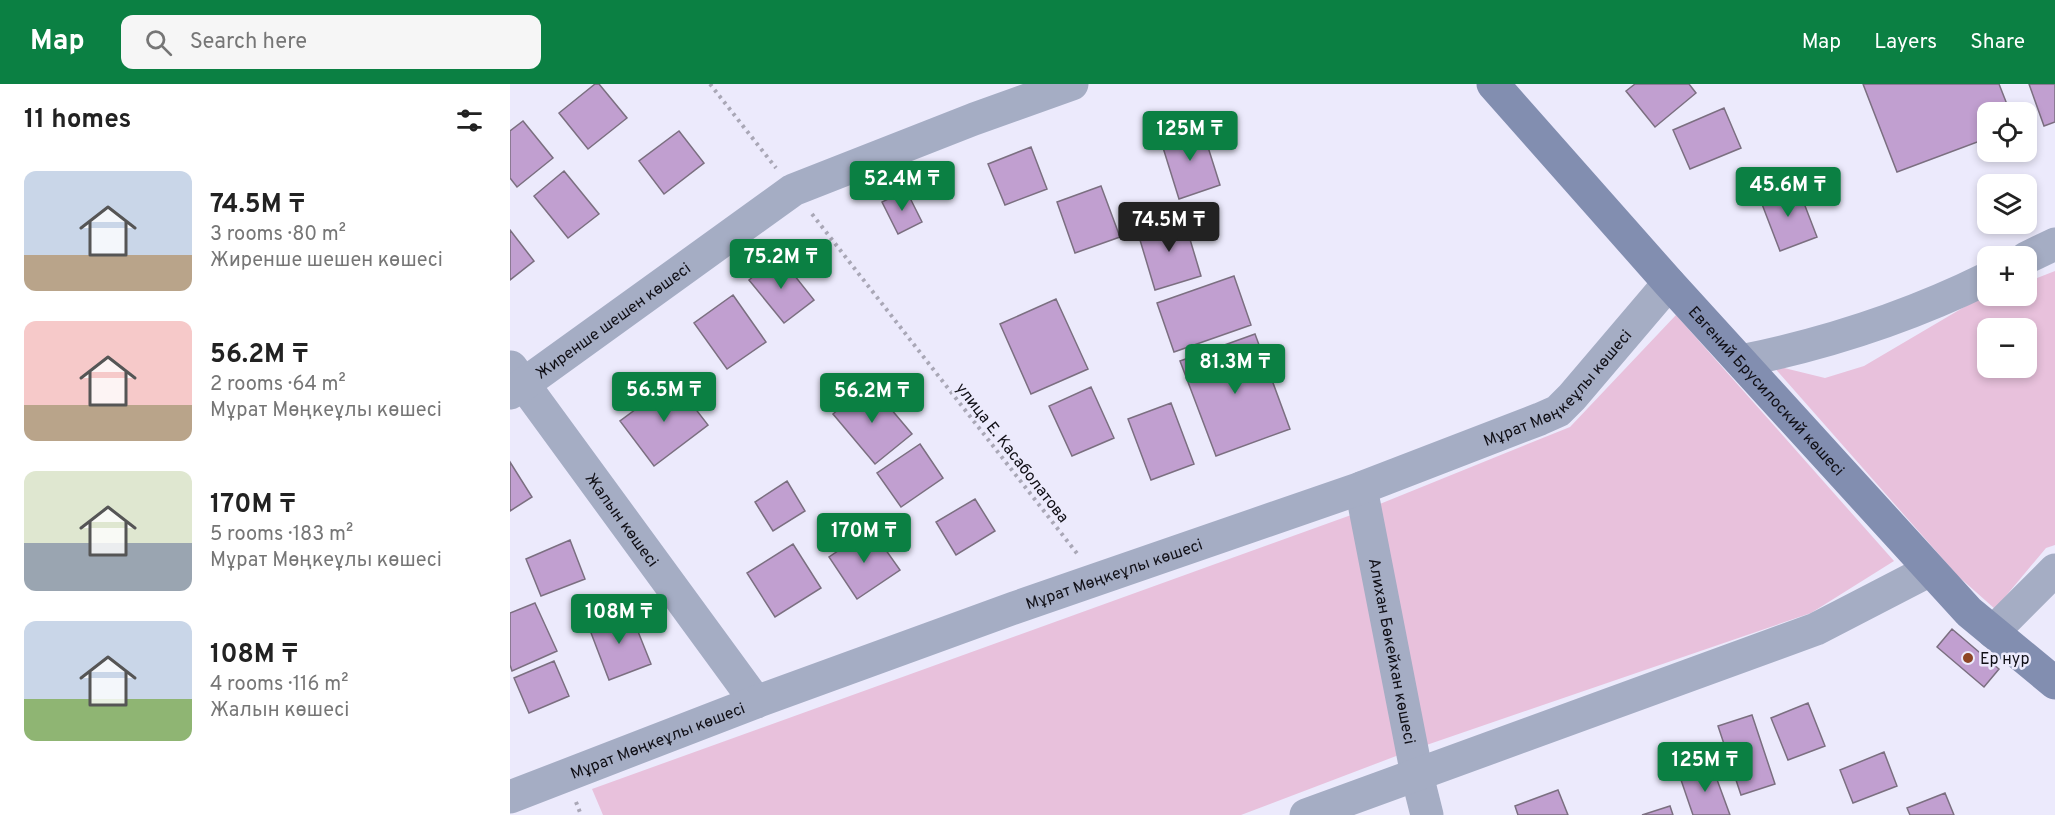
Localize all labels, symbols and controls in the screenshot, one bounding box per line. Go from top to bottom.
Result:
search box [121,15,541,69]
text: Map [30,24,85,60]
icon: search [142,26,175,59]
text: Search here [190,29,307,56]
text: Map [1802,29,1841,56]
text: Layers [1874,29,1937,56]
text: Share [1970,29,2025,56]
map controls [1977,102,2037,378]
button: locate [1977,102,2037,162]
text: 11 homes [24,104,131,137]
icon: filters [453,104,486,137]
pin: 125M ₸ [1141,111,1239,162]
text: 125M ₸ [1157,117,1223,143]
pin: 52.4M ₸ [847,161,957,212]
text: 52.4M ₸ [864,167,940,193]
pin: 45.6M ₸ [1733,167,1843,218]
text: 45.6M ₸ [1750,173,1826,199]
button: layers [1977,174,2037,234]
text: 74.5M ₸ [210,189,305,222]
icon: home [72,195,144,267]
pin: 74.5M ₸ [1114,202,1224,253]
text: 74.5M ₸ [1132,208,1206,234]
text: 3 rooms · 80 m² [210,222,346,248]
pin: 75.2M ₸ [726,239,836,290]
text: 75.2M ₸ [744,245,818,271]
button: + [1977,246,2037,306]
text: Жиренше шешен көшесі [210,248,443,274]
street label: Жиренше шешен көшесі [532,259,695,384]
street label: Евгений Брусилоский көшесі [1683,303,1848,481]
button: − [1977,318,2037,378]
street label: Мұрат Мөңкеұлы көшесі [1481,326,1637,452]
text: 56.2M ₸ [210,339,309,372]
pin: 81.3M ₸ [1180,344,1290,395]
icon: home [72,345,144,417]
text: 81.3M ₸ [1199,350,1271,376]
text: 2 rooms · 64 m² [210,372,346,398]
pin: 56.5M ₸ [609,372,719,423]
pin: 56.2M ₸ [817,373,927,424]
text: 56.5M ₸ [626,378,702,404]
text: 56.2M ₸ [834,379,910,405]
street label: улица Е. Касаболатова [950,379,1072,527]
text: Мұрат Мөңкеұлы көшесі [210,398,442,424]
street label: Жалын көшесі [580,470,662,572]
text: 170M ₸ [210,489,296,522]
icon: home [72,495,144,567]
pin: 170M ₸ [815,513,913,564]
text: 170M ₸ [831,519,897,545]
text: 5 rooms · 183 m² [210,522,353,548]
street label: Мұрат Мөңкеұлы көшесі [1024,536,1206,615]
text: Мұрат Мөңкеұлы көшесі [210,548,442,574]
street label: Алихан Бөкейхан көшесі [1363,557,1419,746]
pin: 108M ₸ [570,594,668,645]
text: 108M ₸ [585,600,653,626]
text: 108M ₸ [210,639,298,672]
icon: home [72,645,144,717]
place label: Ер нур [1980,650,2029,670]
marker: Ер нур [1961,651,1975,665]
text: 4 rooms · 116 m² [210,672,348,698]
text: Жалын көшесі [210,698,349,724]
street label: Мұрат Мөңкеұлы көшесі [568,699,748,785]
pin: 125M ₸ [1656,742,1754,793]
text: 125M ₸ [1672,748,1738,774]

